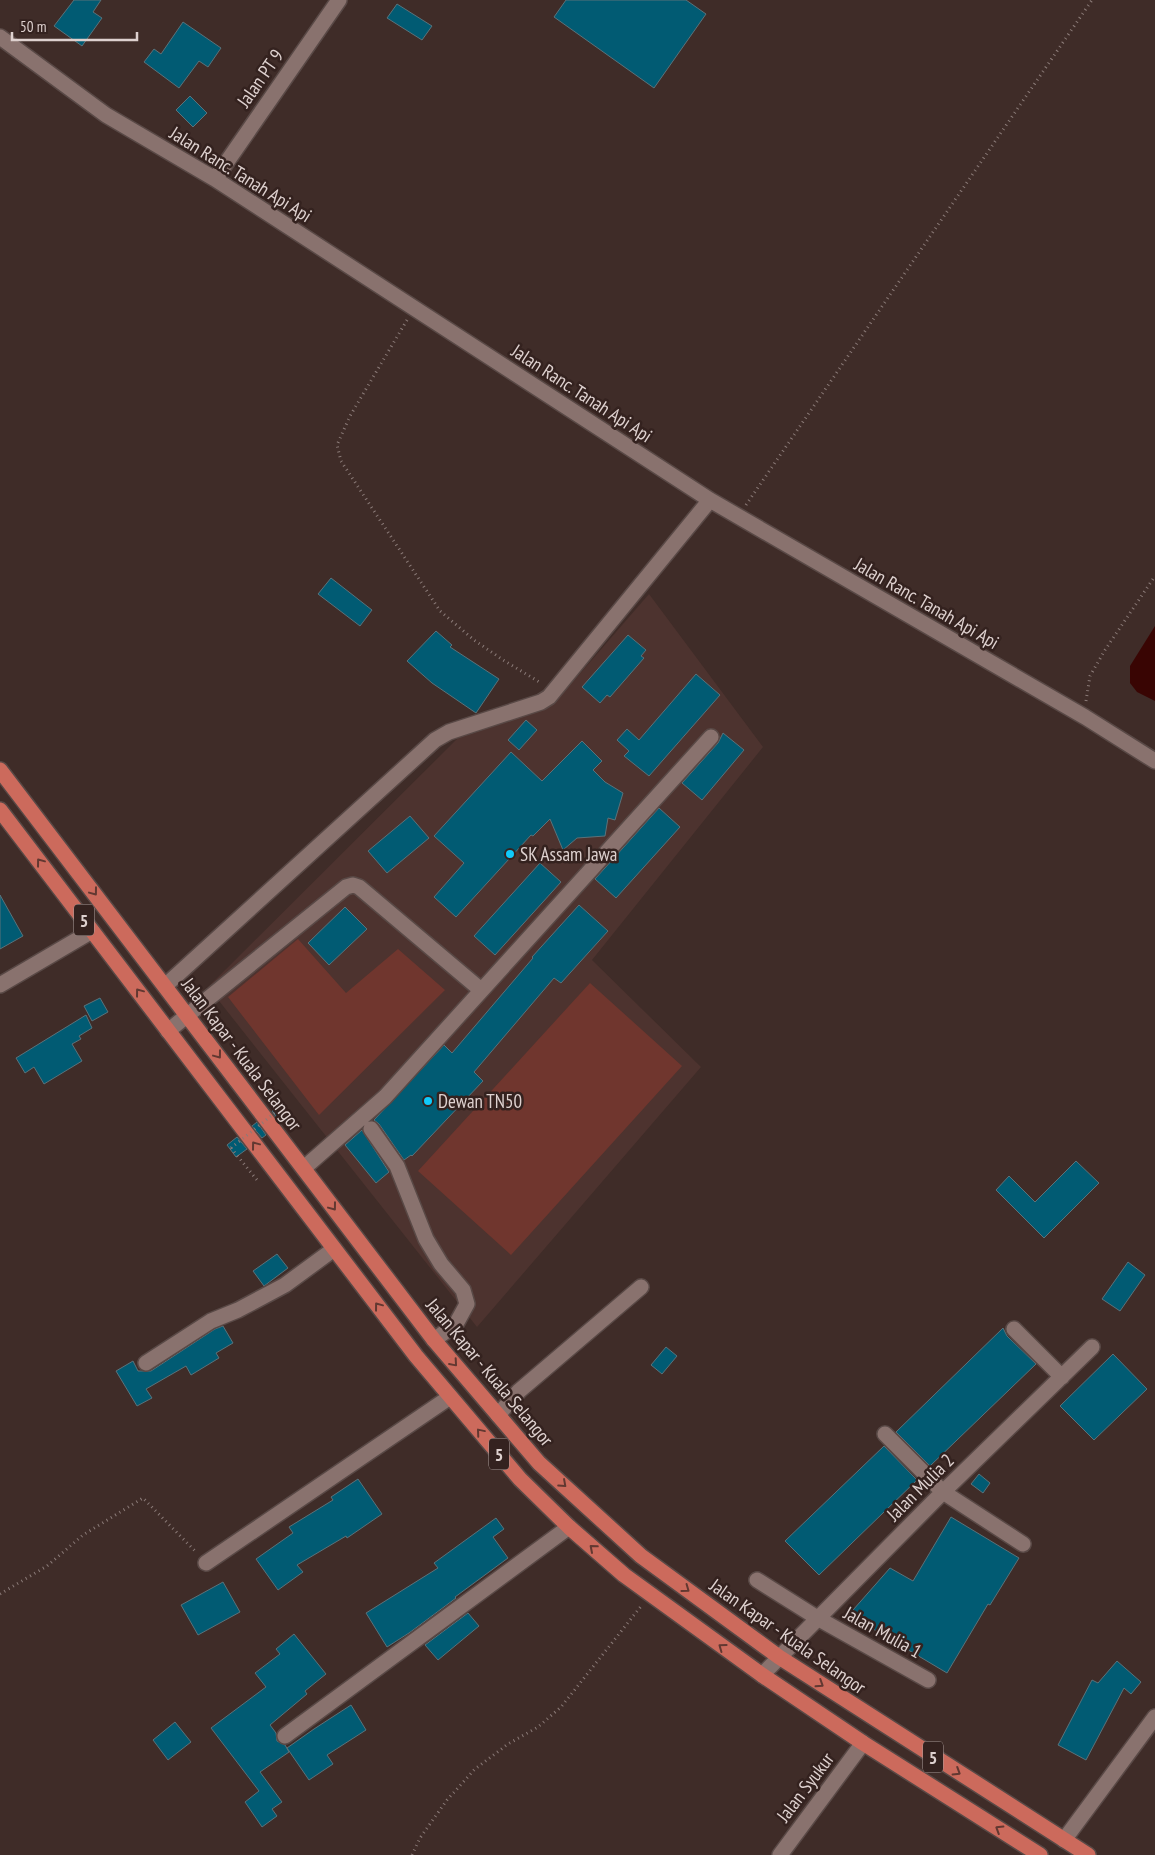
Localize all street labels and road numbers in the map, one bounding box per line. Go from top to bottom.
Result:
street label: Jalan PT 9 [231,44,289,112]
street label: Jalan Ranc. Tanah Api Api [165,120,316,227]
street label: Jalan Ranc. Tanah Api Api [506,338,657,447]
street label: Jalan Ranc. Tanah Api Api [850,551,1003,654]
road number: 5 [74,904,94,936]
street label: Jalan Kapar - Kuala Selangor [176,972,308,1136]
street label: Jalan Kapar - Kuala Selangor [421,1293,559,1451]
road number: 5 [489,1438,509,1470]
street label: Jalan Mulia 2 [881,1448,959,1526]
street label: Jalan Kapar - Kuala Selangor [704,1572,871,1699]
street label: Jalan Mulia 1 [839,1600,926,1663]
road number: 5 [923,1741,943,1772]
street label: Jalan Syukur [770,1747,839,1827]

